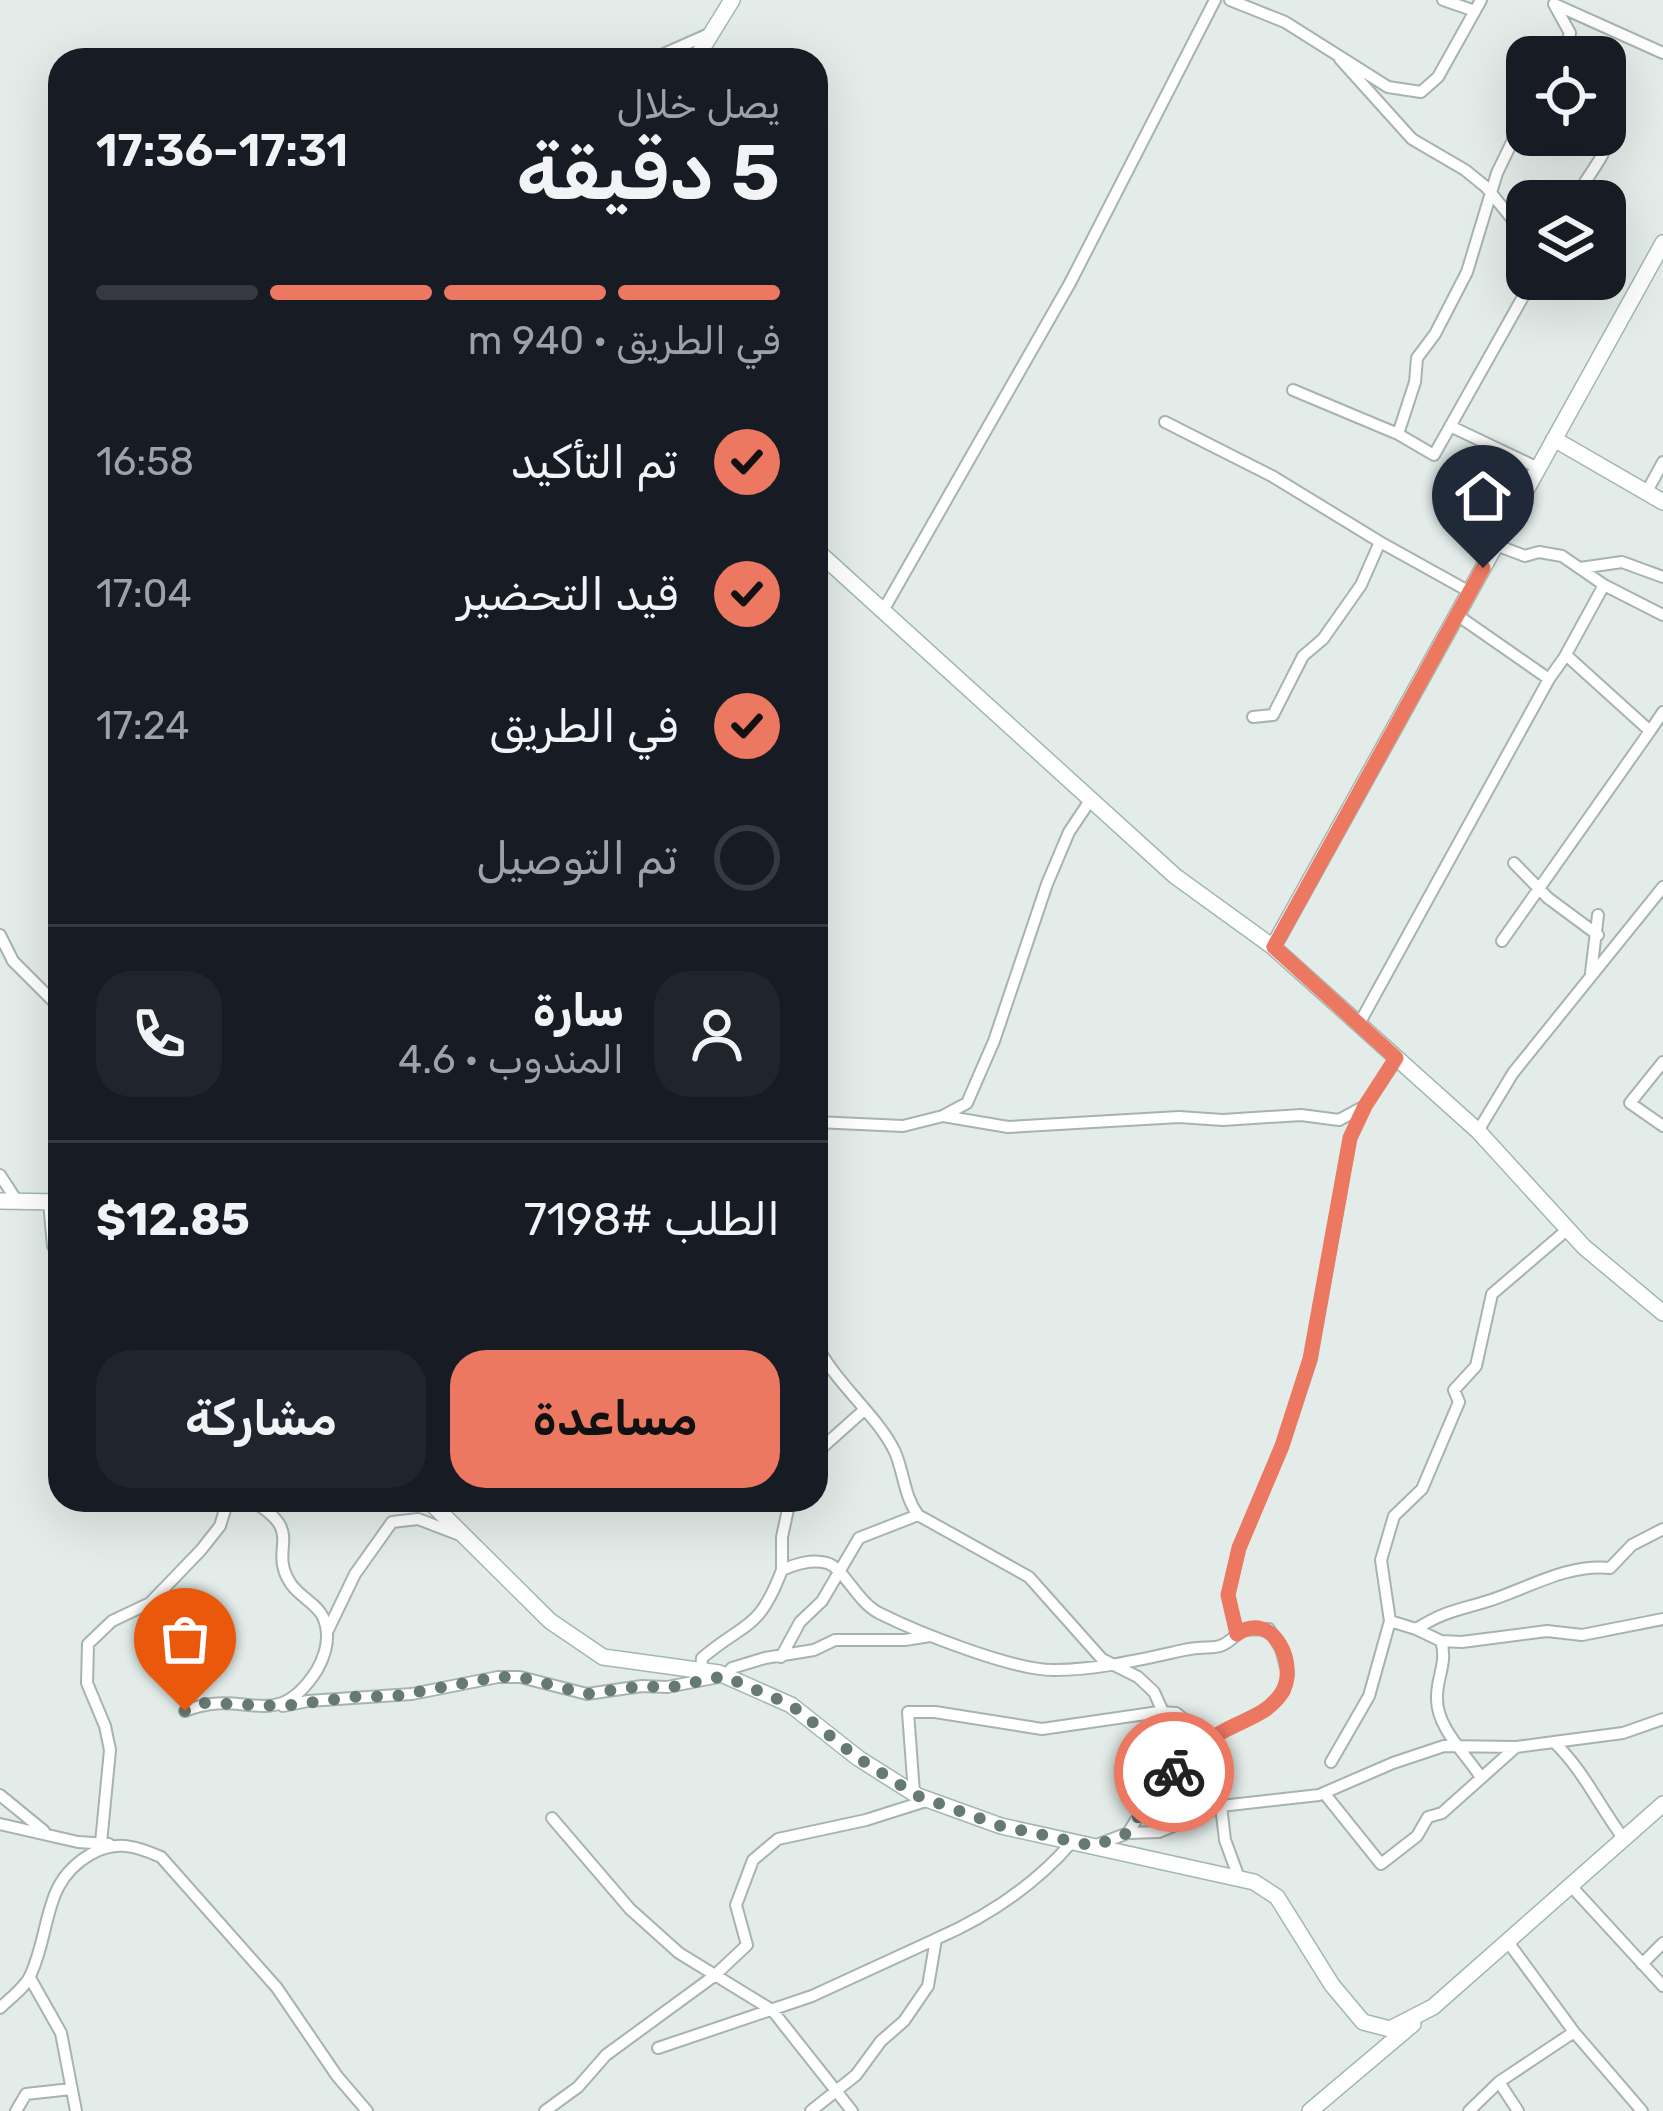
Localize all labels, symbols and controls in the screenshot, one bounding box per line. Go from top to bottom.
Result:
map controls [1506,36,1626,300]
button: locate [1506,36,1626,156]
text: يصل خلال [617,82,780,128]
text: 17:31–17:36 [96,124,348,177]
text: 5 دقيقة [516,126,780,219]
button: layers [1506,180,1626,300]
text: في الطريق · 940 m [468,318,780,364]
icon: check [714,429,780,495]
text: تم التأكيد [510,436,678,489]
text: 16:58 [96,439,194,485]
pin [1432,445,1534,568]
icon: home [1450,463,1516,529]
icon: check [714,561,780,627]
text: قيد التحضير [458,568,678,621]
text: 17:04 [96,571,192,617]
icon: check [714,693,780,759]
text: في الطريق [489,700,678,753]
text: 17:24 [96,703,189,749]
text: تم التوصيل [476,832,678,885]
button: phone [96,971,222,1097]
button: person [654,971,780,1097]
text: سارة [533,984,624,1037]
text: المندوب · 4.6 [398,1037,624,1083]
text: $12.85 [96,1193,250,1246]
text: الطلب #7198 [524,1193,780,1246]
button: مشاركة [96,1350,426,1488]
button: مساعدة [450,1350,780,1488]
pin [134,1588,236,1711]
icon: bag [152,1606,218,1672]
courier [1114,1712,1234,1832]
icon: bike [1141,1739,1207,1805]

